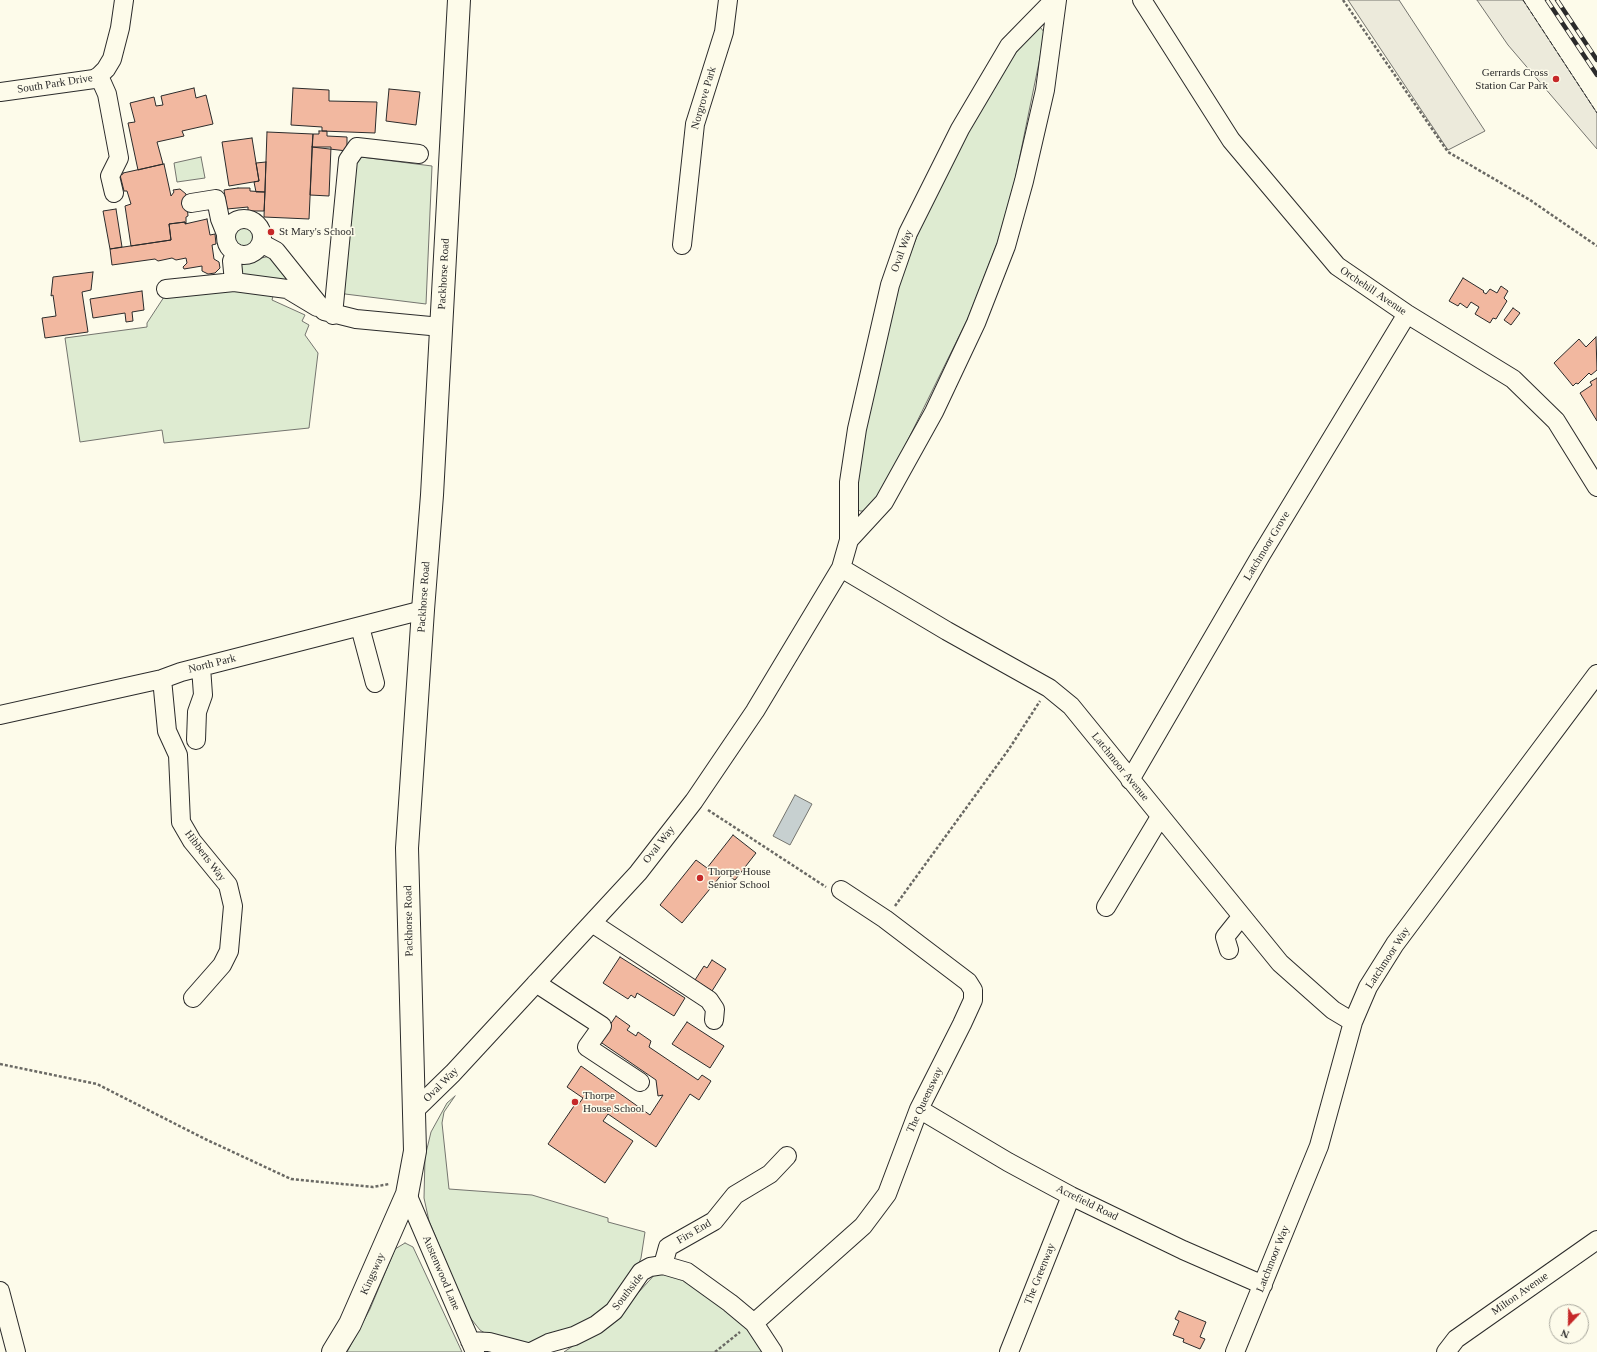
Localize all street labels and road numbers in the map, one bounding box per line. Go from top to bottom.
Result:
street label: Norgrove Park [689,65,719,131]
street label: South Park Drive [16,72,94,96]
street label: Oval Way [888,228,916,274]
street label: Packhorse Road [436,238,452,310]
street label: Orchehill Avenue [1337,264,1409,318]
street label: Latchmoor Grove [1241,509,1293,583]
street label: Packhorse Road [415,561,433,633]
street label: North Park [187,652,237,676]
street label: Latchmoor Avenue [1088,730,1152,804]
street label: Oval Way [640,824,678,866]
street label: Hibberts Way [182,828,228,884]
street label: Packhorse Road [402,885,416,957]
street label: Latchmoor Way [1363,925,1413,991]
street label: Oval Way [421,1065,461,1105]
street label: The Queensway [904,1065,946,1135]
street label: Acrefield Road [1054,1182,1120,1224]
street label: Firs End [674,1217,714,1247]
street label: Latchmoor Way [1254,1224,1292,1294]
street label: Austenwood Lane [419,1233,463,1313]
street label: The Greenway [1022,1241,1058,1307]
street label: Kingsway [358,1251,388,1297]
street label: Milton Avenue [1489,1270,1551,1318]
street label: Southside [609,1271,647,1313]

